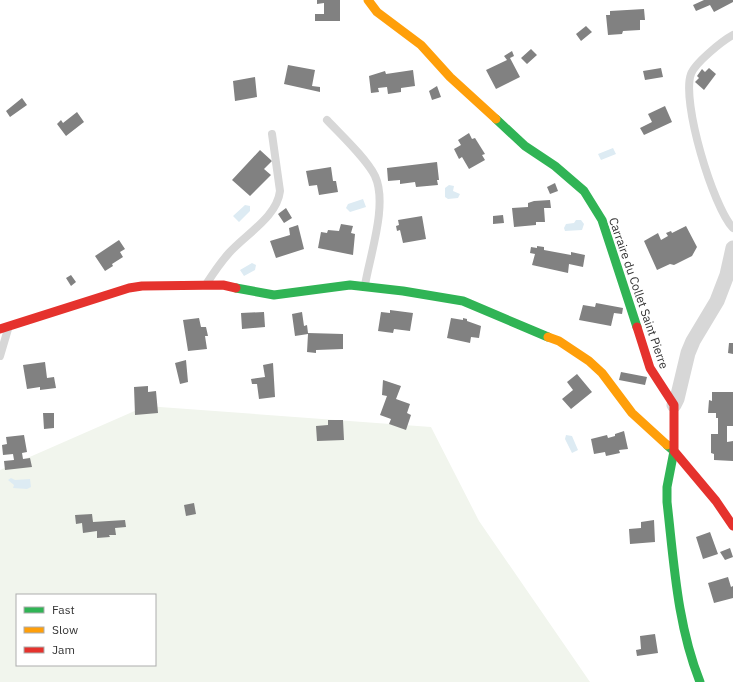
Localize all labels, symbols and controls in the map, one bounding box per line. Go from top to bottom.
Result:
street label: Carraire du Collet Saint Pierre [606,215,672,371]
legend [16,594,156,666]
text: Fast [52,602,75,617]
text: Slow [52,622,78,637]
text: Jam [52,642,75,657]

